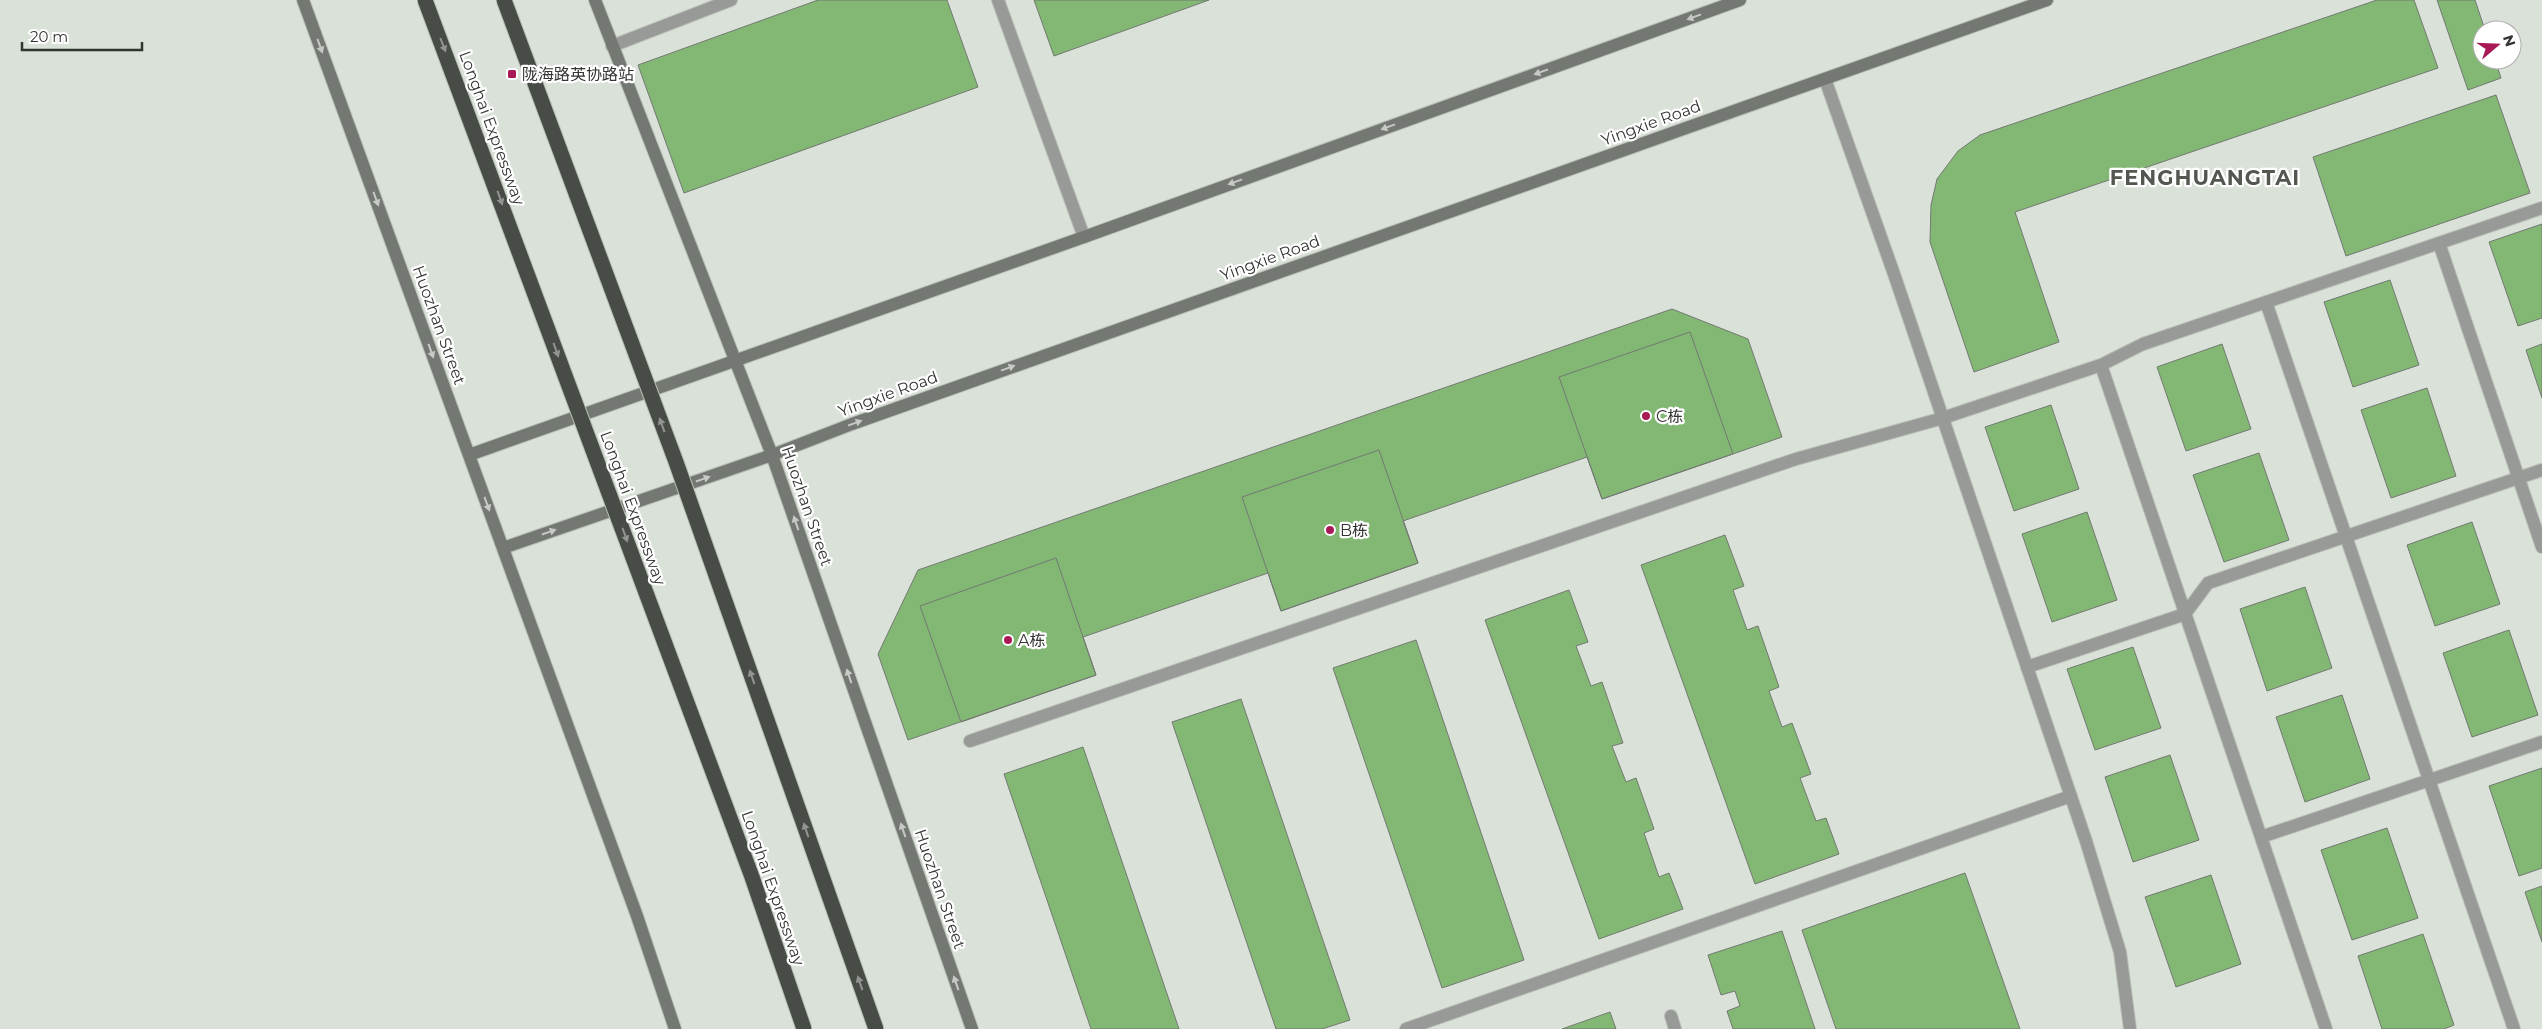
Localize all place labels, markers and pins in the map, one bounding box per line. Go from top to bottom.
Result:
place label: 陇海路英协路站 [522,65,634,84]
marker: 陇海路英协路站 [506,68,518,80]
place label: C栋 [1656,407,1683,426]
marker: C栋 [1640,410,1652,422]
place label: B栋 [1340,521,1368,540]
marker: B栋 [1324,524,1336,536]
place label: A栋 [1018,631,1045,650]
marker: A栋 [1002,634,1014,646]

